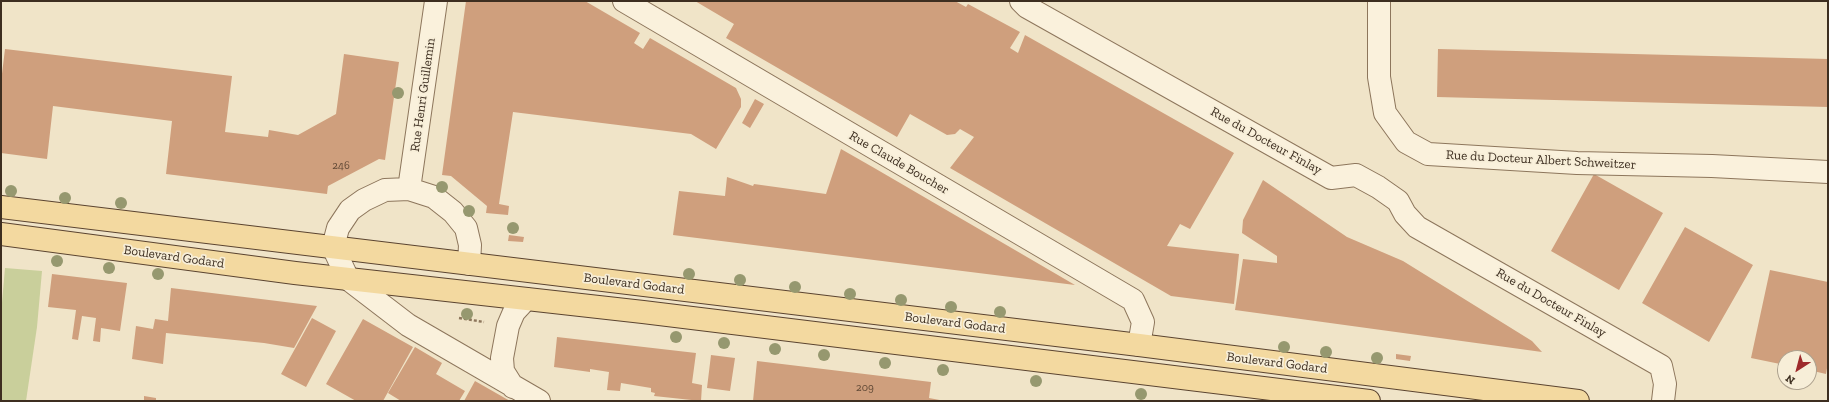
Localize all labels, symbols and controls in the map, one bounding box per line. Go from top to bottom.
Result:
street label: Rue Henri Guillemin [407,37,439,153]
street label: Rue du Docteur Finlay [1208,104,1324,178]
street label: Rue Claude Boucher [846,128,952,198]
street label: Rue du Docteur Albert Schweitzer [1446,147,1636,173]
house number: 246 [332,159,350,173]
street label: Boulevard Godard [123,242,225,272]
street label: Rue du Docteur Finlay [1493,265,1609,341]
street label: Boulevard Godard [583,270,685,298]
street label: Boulevard Godard [904,309,1006,337]
street label: Boulevard Godard [1226,349,1328,377]
north arrow [1777,350,1817,390]
text: N [1783,372,1797,387]
house number: 209 [856,381,874,395]

